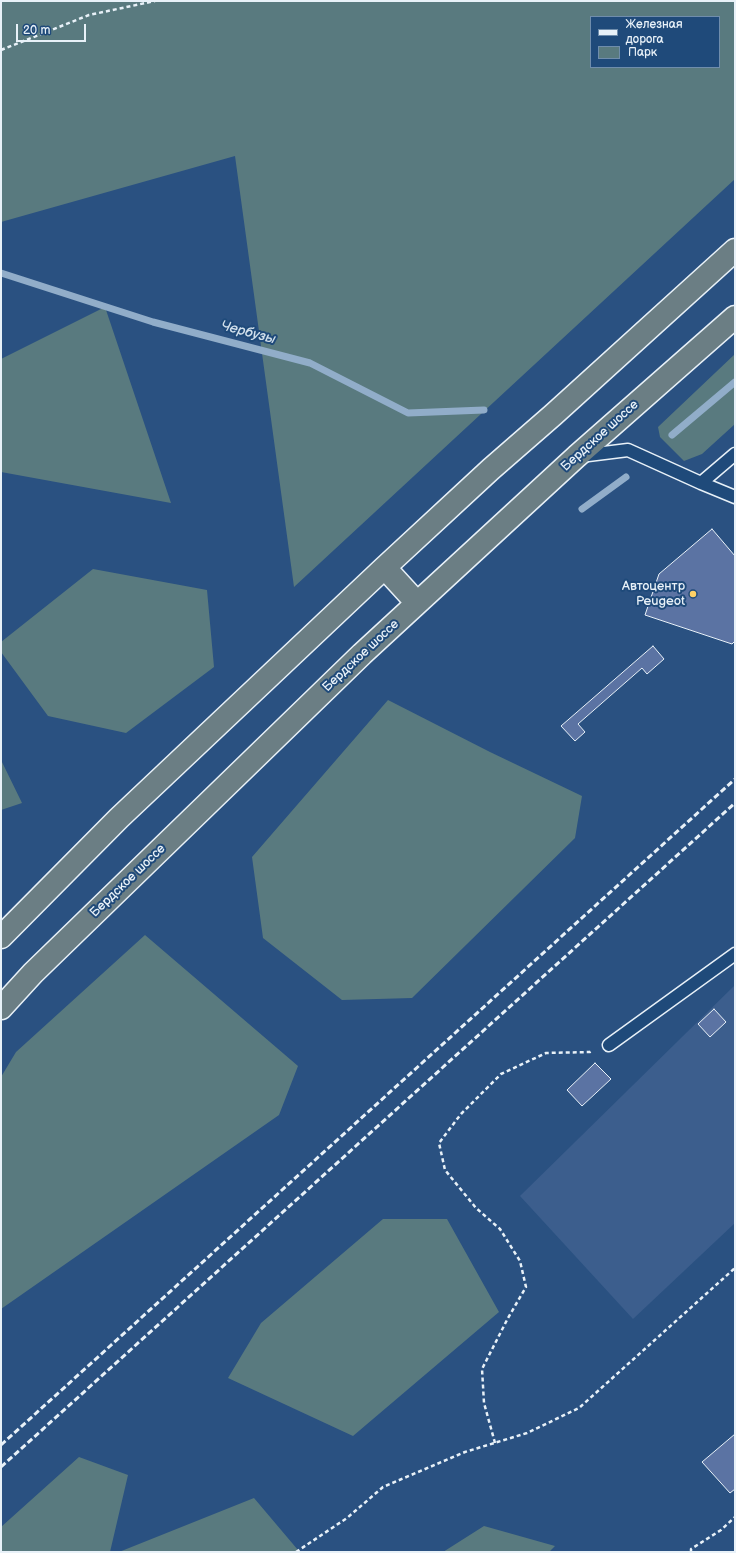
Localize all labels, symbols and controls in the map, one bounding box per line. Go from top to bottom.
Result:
scale bar [18,16,88,42]
legend [590,16,720,68]
text: Железная дорога [626,17,683,47]
text: 20 m [23,23,50,38]
text: Парк [628,45,657,60]
water label: Чербузы [219,318,277,348]
street label: Бердское шоссе [558,397,642,475]
place label: Автоцентр Peugeot [622,579,685,610]
marker: Автоцентр Peugeot [688,589,698,599]
street label: Бердское шоссе [320,617,402,695]
street label: Бердское шоссе [87,841,169,921]

